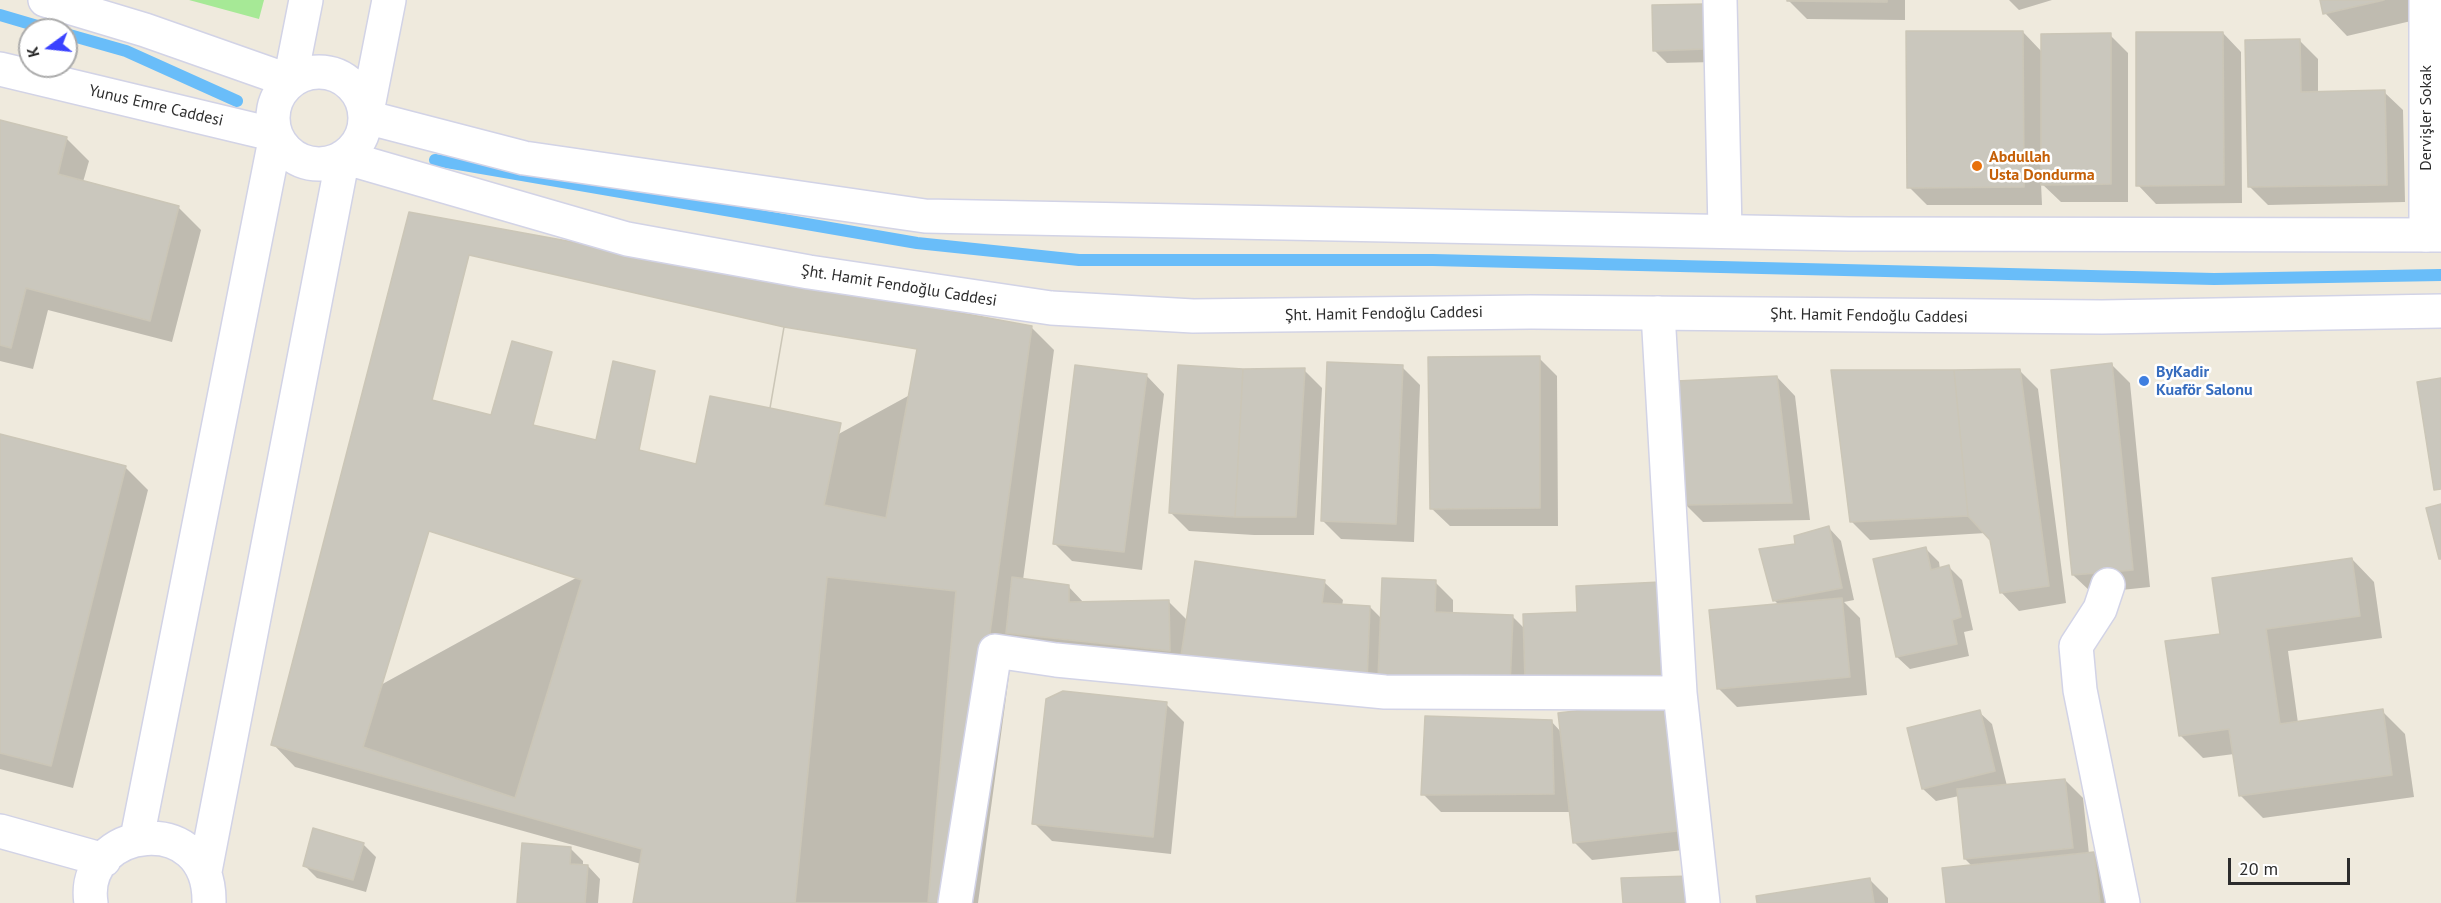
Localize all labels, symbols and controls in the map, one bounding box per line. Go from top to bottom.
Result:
north arrow [18,18,78,78]
text: K [22,45,43,60]
street label: Dervişler Sokak [2416,65,2436,171]
street label: Yunus Emre Caddesi [87,81,225,131]
place label: Abdullah Usta Dondurma [1989,147,2095,185]
marker: Abdullah Usta Dondurma [1970,159,1984,173]
street label: Şht. Hamit Fendoğlu Caddesi [800,261,998,311]
street label: Şht. Hamit Fendoğlu Caddesi [1285,303,1483,325]
street label: Şht. Hamit Fendoğlu Caddesi [1770,305,1968,327]
place label: ByKadir Kuaför Salonu [2156,362,2252,400]
marker: ByKadir Kuaför Salonu [2137,374,2151,388]
scale bar [2231,846,2352,884]
text: 20 m [2239,857,2278,880]

